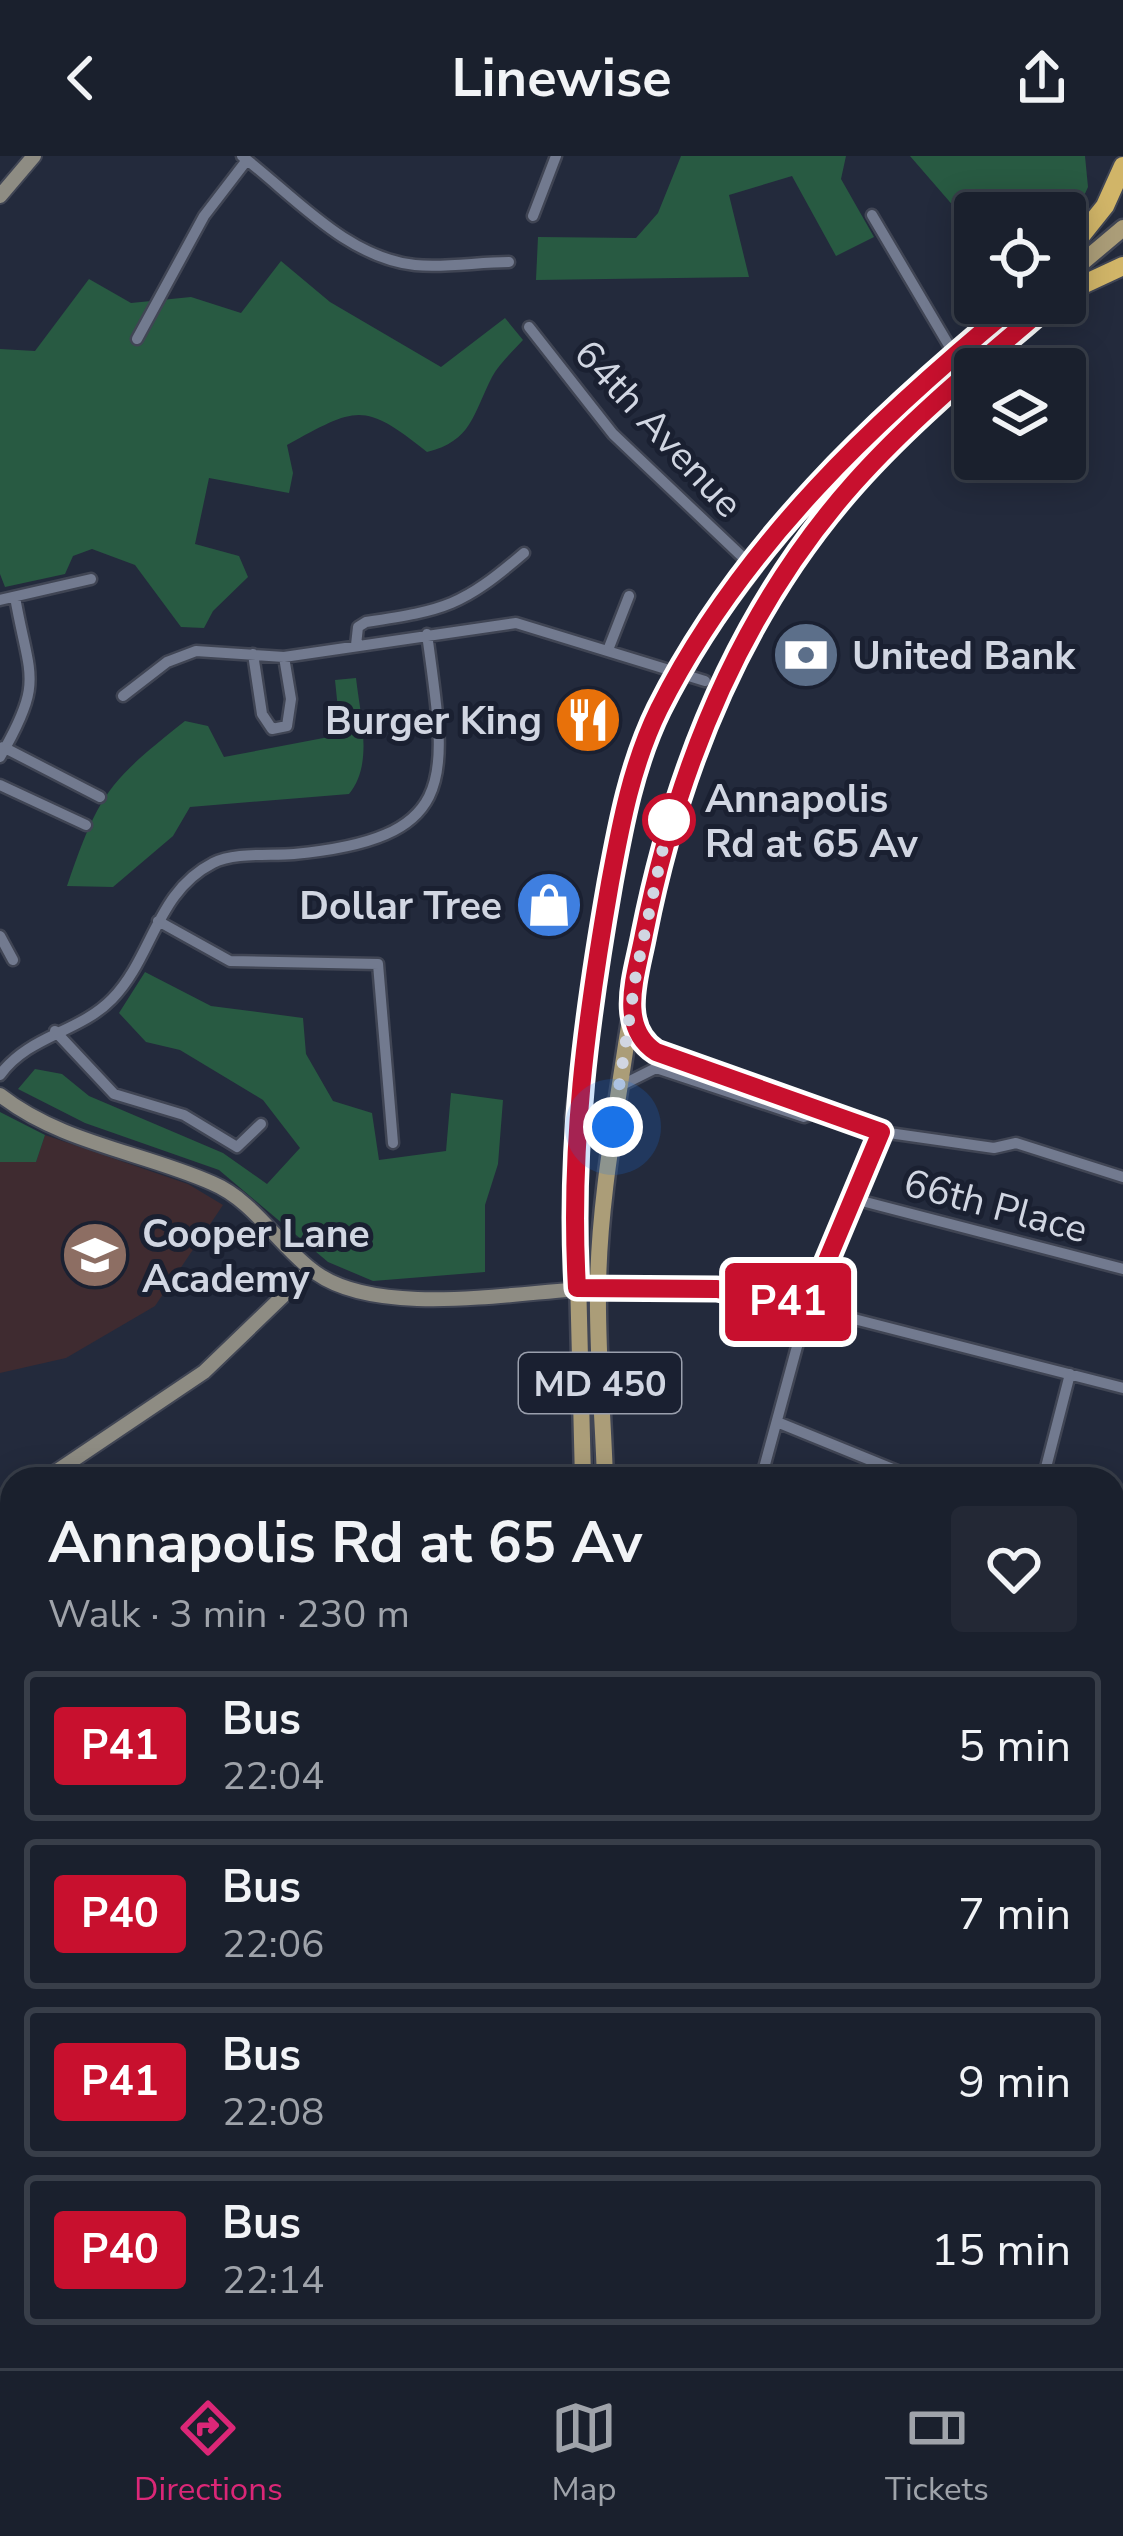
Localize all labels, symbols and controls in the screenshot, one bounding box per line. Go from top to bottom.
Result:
text: Linewise [452,41,672,115]
icon: back [48,45,114,111]
icon: share [1009,45,1075,111]
map controls [954,192,1086,480]
button: locate [954,192,1086,324]
street label: 64th Avenue [562,329,754,530]
button: layers [954,348,1086,480]
bank icon: United Bank [771,620,841,690]
place label: United Bank [852,630,1076,683]
restaurant icon: Burger King [553,685,623,755]
place label: Burger King [325,695,542,748]
place label: Annapolis Rd at 65 Av [705,773,918,871]
marker: Annapolis Rd at 65 Av [644,795,694,845]
shop icon: Dollar Tree [514,870,584,940]
place label: Dollar Tree [299,880,502,933]
your location [583,1097,643,1157]
street label: 66th Place [898,1157,1093,1256]
place label: Cooper Lane Academy [142,1208,370,1306]
school or university icon: Cooper Lane Academy [60,1220,130,1290]
line badge: P41 [719,1263,857,1341]
text: P41 [749,1273,827,1330]
road number: MD 450 [519,1353,681,1413]
text: Annapolis Rd at 65 Av [48,1504,642,1582]
button: heart [951,1506,1077,1632]
text: Walk · 3 min · 230 m [48,1588,410,1641]
text: Bus [222,1689,301,1750]
text: 5 min [958,1716,1071,1777]
text: P41 [81,1717,159,1774]
text: 22:04 [222,1750,325,1803]
text: Bus [222,1857,301,1918]
text: 7 min [958,1884,1071,1945]
text: P40 [81,1885,159,1942]
text: 22:06 [222,1918,325,1971]
text: Bus [222,2025,301,2086]
text: 9 min [958,2052,1071,2113]
text: P41 [81,2053,159,2110]
text: 22:08 [222,2086,325,2139]
text: Bus [222,2193,301,2254]
text: 15 min [931,2220,1071,2281]
text: P40 [81,2221,159,2278]
text: 22:14 [222,2254,325,2307]
tab: Directions [134,2395,283,2512]
tab: Map [551,2395,617,2512]
tab: Tickets [885,2395,989,2512]

